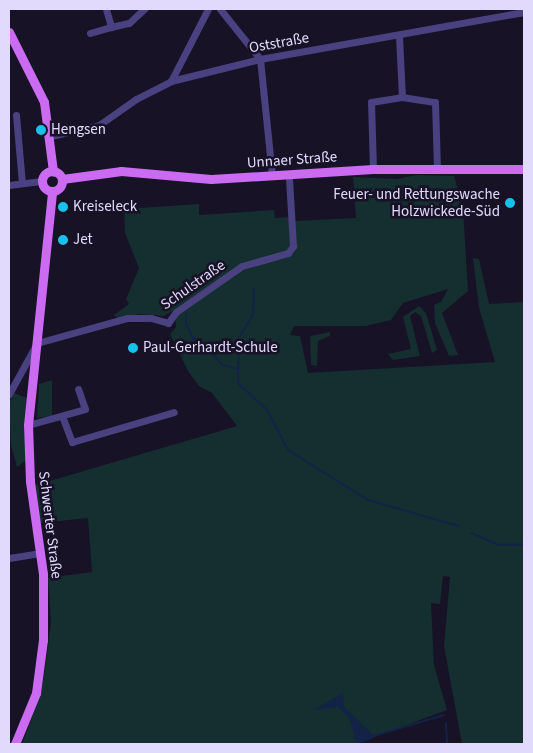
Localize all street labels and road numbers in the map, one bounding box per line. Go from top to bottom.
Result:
street label: Oststraße [248,29,310,57]
street label: Unnaer Straße [246,148,338,172]
street label: Schulstraße [157,256,229,314]
street label: Schwerter Straße [34,470,66,580]

